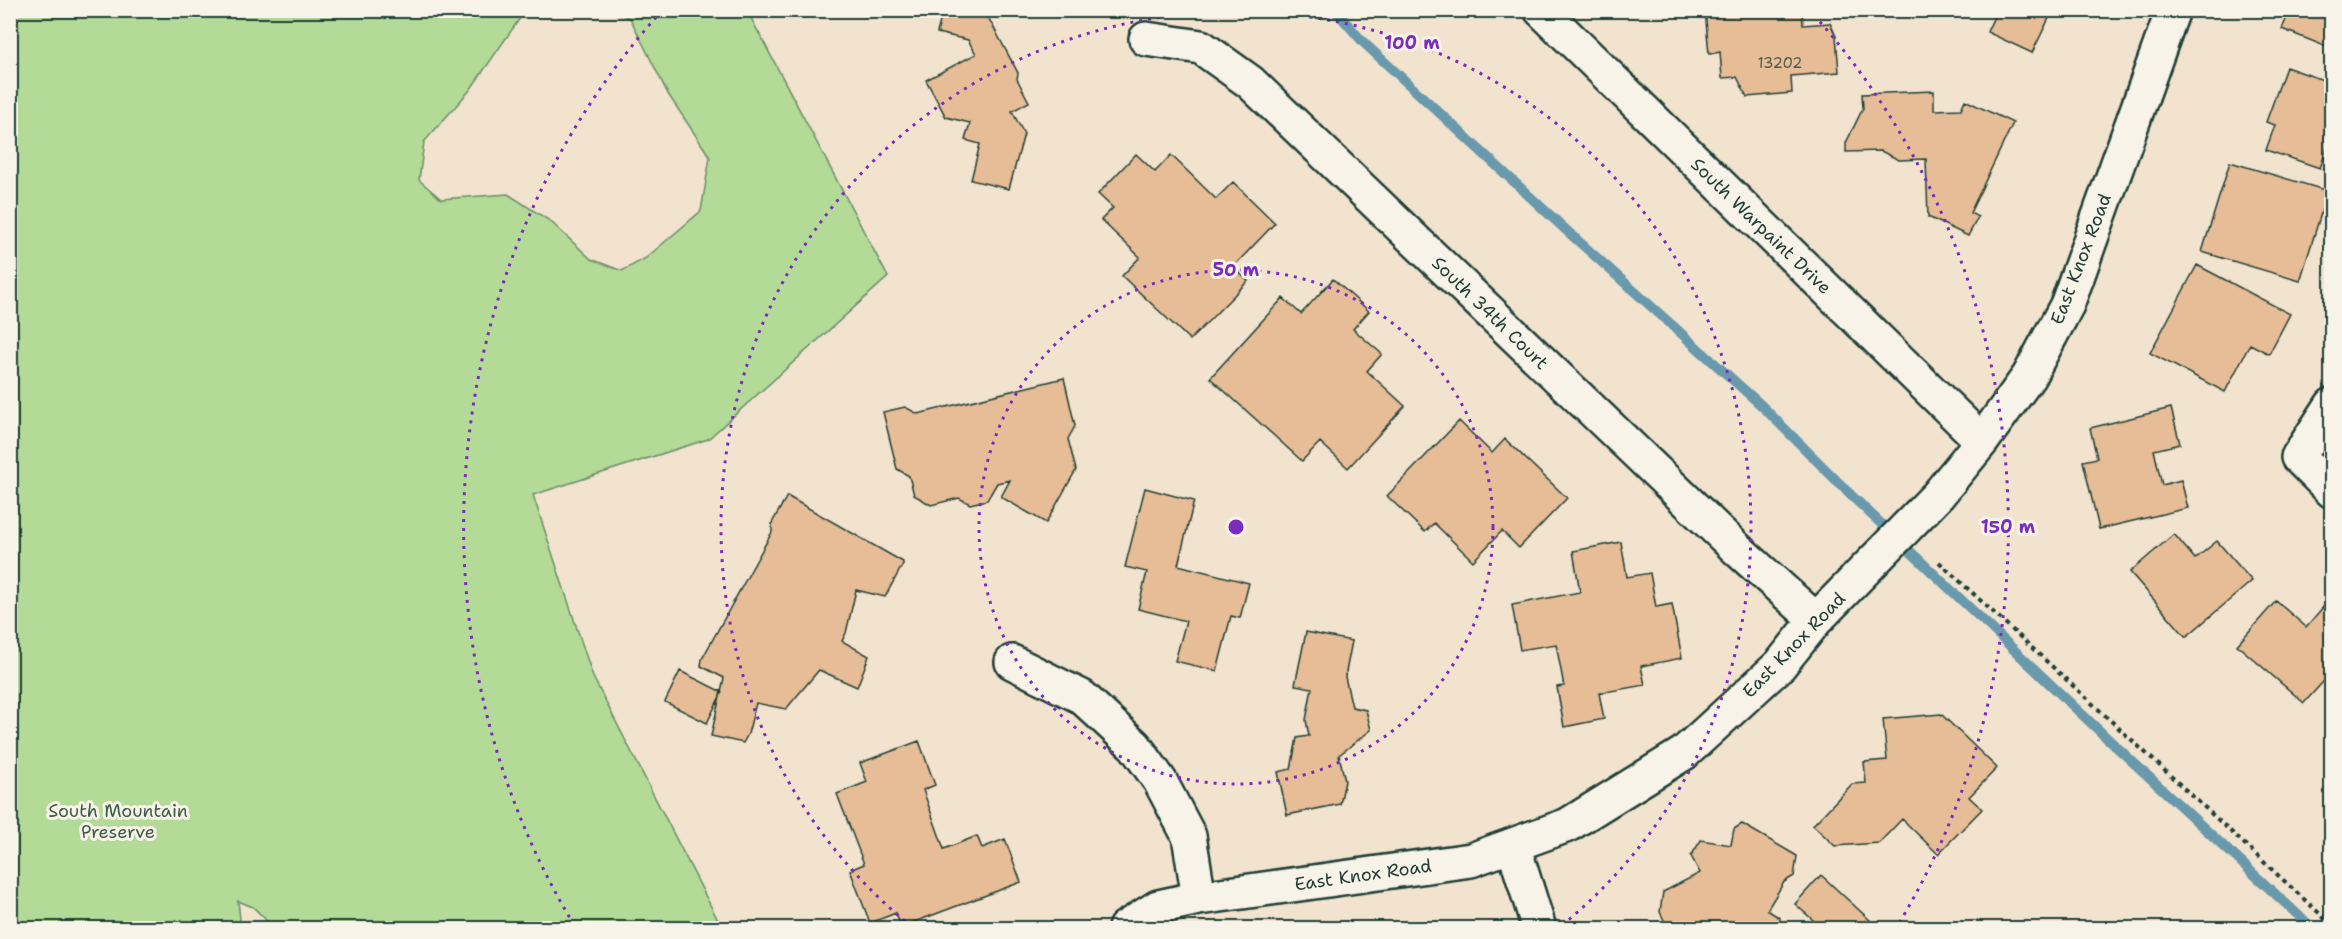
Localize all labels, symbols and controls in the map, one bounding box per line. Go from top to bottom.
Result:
text: 100 m [1384,31,1440,55]
house number: 13202 [1757,53,1803,73]
street label: South Warpaint Drive [1686,153,1836,299]
street label: East Knox Road [2045,190,2117,328]
street label: South 34th Court [1427,251,1553,375]
text: 50 m [1213,258,1260,282]
text: 150 m [1981,515,2036,539]
centre of rings [1226,517,1246,537]
street label: East Knox Road [1737,587,1851,703]
park label: South Mountain Preserve [48,799,188,844]
street label: East Knox Road [1293,853,1433,897]

